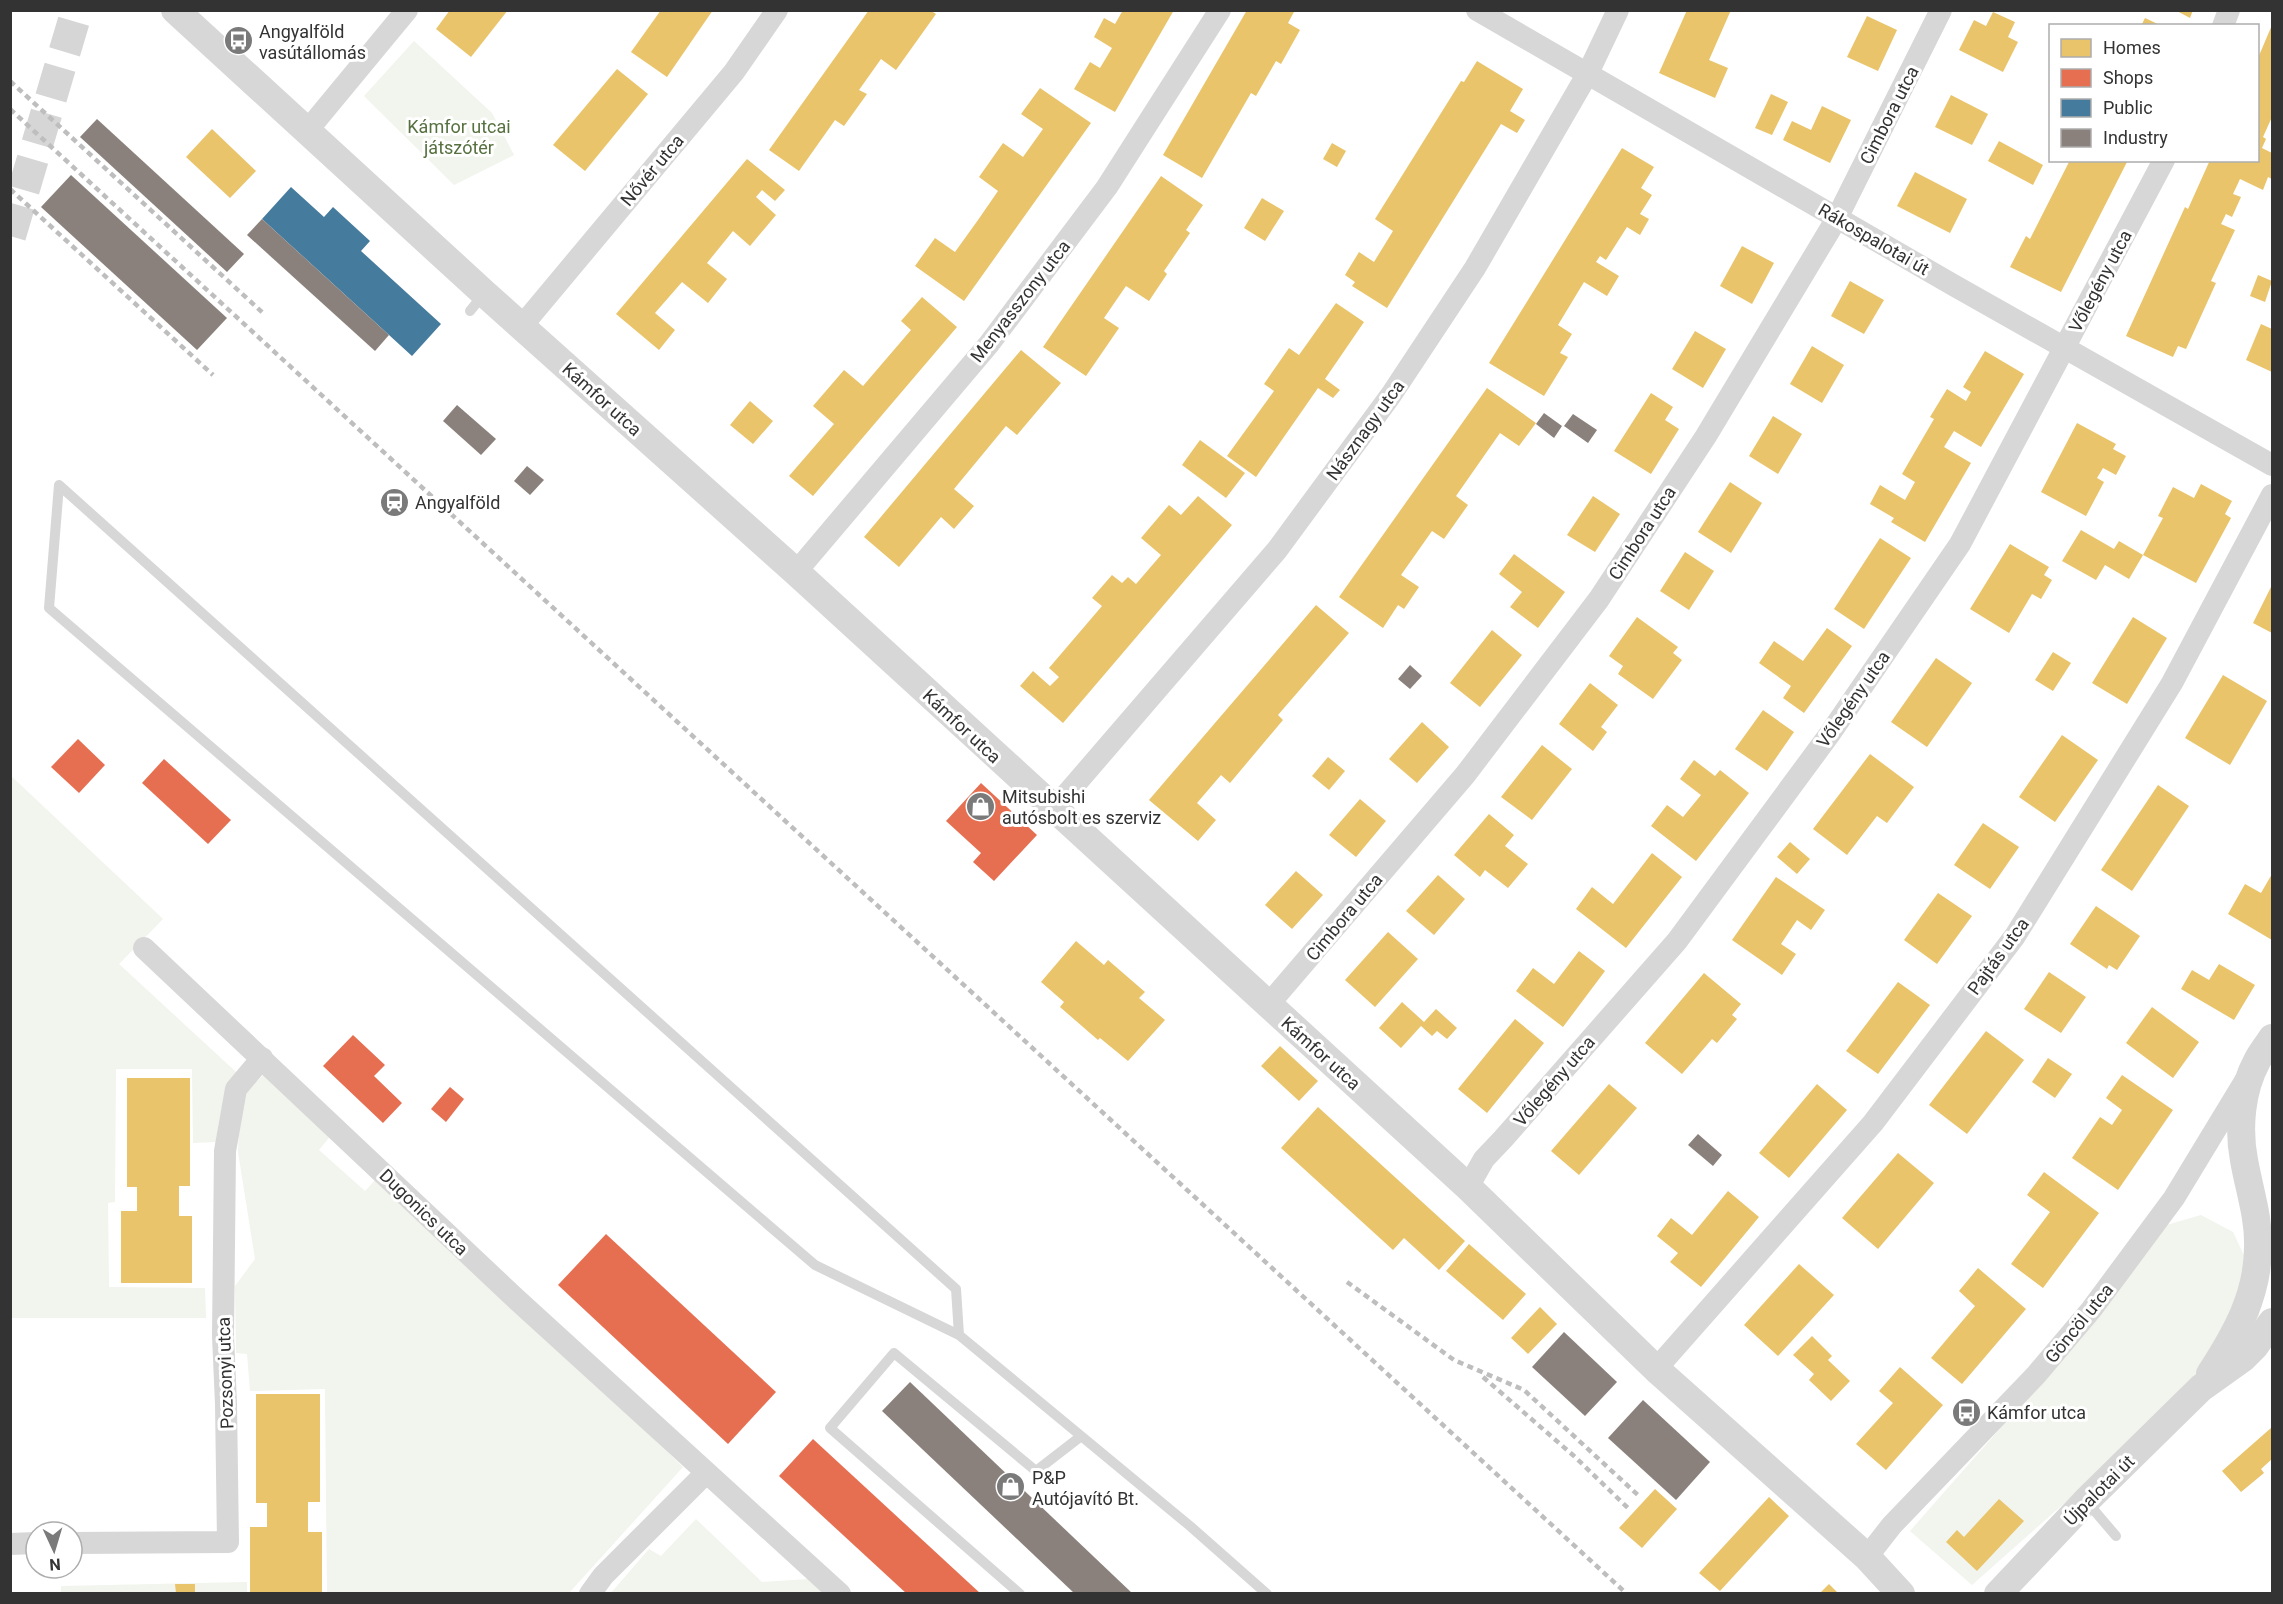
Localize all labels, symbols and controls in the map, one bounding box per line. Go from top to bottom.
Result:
place label: Angyalföld vasútállomás [259,21,366,63]
legend [2049,24,2259,162]
bus stop icon: Angyalföld vasútállomás [222,25,254,57]
text: Homes [2103,37,2161,58]
street label: Cimbora utca [1855,62,1923,168]
text: Shops [2103,67,2153,88]
text: Public [2103,97,2153,118]
park label: Kámfor utcai játszótér [407,116,511,158]
text: Industry [2103,127,2168,148]
street label: Nővér utca [616,130,688,210]
street label: Rákospalotai út [1815,199,1933,279]
street label: Vőlegény utca [2064,226,2136,336]
street label: Menyasszony utca [966,236,1074,366]
street label: Kámfor utca [558,358,646,440]
street label: Násznagy utca [1322,376,1408,484]
street label: Cimbora utca [1604,482,1680,584]
station icon: Angyalföld [378,486,410,518]
place label: Angyalföld [415,492,500,513]
street label: Vőlegény utca [1812,647,1894,751]
street label: Kámfor utca [919,685,1005,767]
place label: Mitsubishi autósbolt es szerviz [1002,786,1161,828]
shop icon: Mitsubishi autósbolt es szerviz [965,790,997,822]
street label: Cimbora utca [1301,869,1387,965]
street label: Pajtás utca [1963,913,2033,999]
street label: Kámfor utca [1277,1012,1365,1094]
street label: Vőlegény utca [1509,1032,1599,1130]
street label: Dugonics utca [375,1165,473,1259]
street label: Göncöl utca [2041,1279,2117,1367]
street label: Pozsonyi utca [213,1317,237,1429]
bus stop icon: Kámfor utca [1950,1396,1982,1428]
place label: Kámfor utca [1987,1402,2086,1423]
street label: Újpalotai út [2059,1450,2139,1530]
place label: P&P Autójavító Bt. [1032,1467,1139,1509]
shop icon: P&P Autójavító Bt. [995,1471,1027,1503]
north arrow [24,1520,84,1580]
text: N [49,1555,61,1574]

